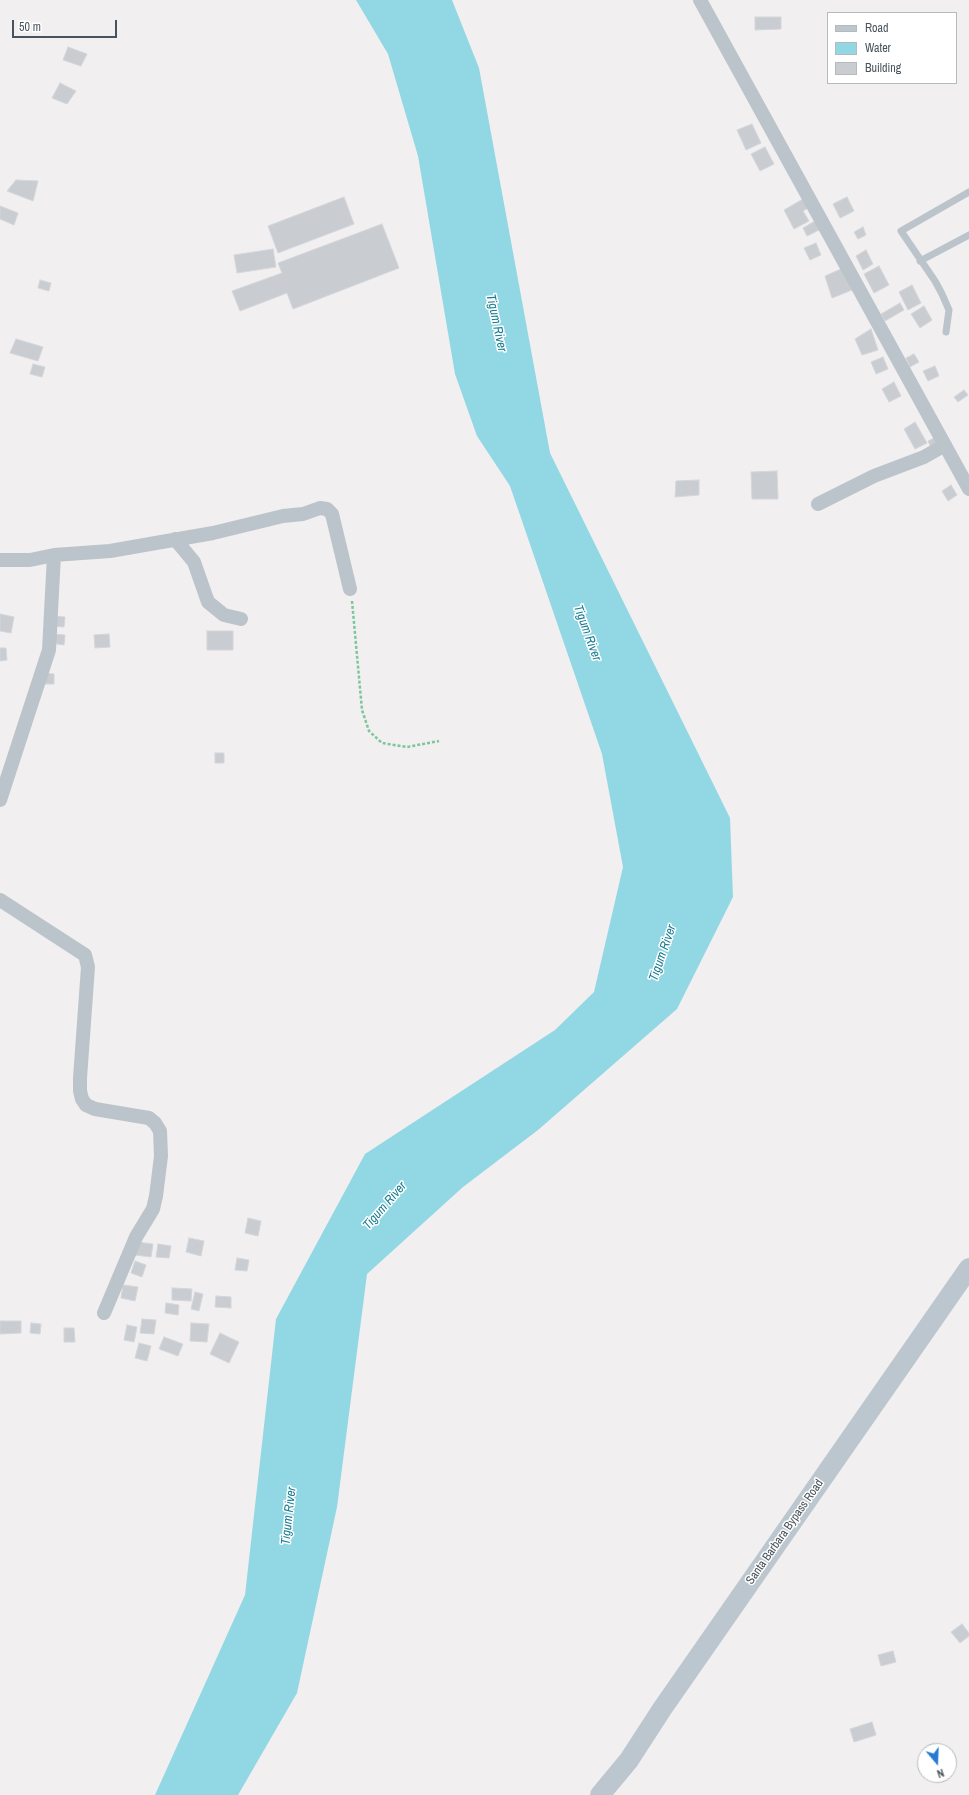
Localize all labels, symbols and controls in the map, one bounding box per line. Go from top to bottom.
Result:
scale bar [14,12,119,38]
legend [827,12,957,84]
text: 50 m [19,19,41,35]
text: Road [865,20,889,36]
text: Water [865,40,891,56]
text: Building [865,60,901,76]
water label: Tigum River [482,293,510,353]
water label: Tigum River [570,603,604,663]
water label: Tigum River [646,923,680,983]
water label: Tigum River [360,1179,410,1233]
street label: Santa Barbara Bypass Road [743,1477,827,1587]
water label: Tigum River [278,1486,300,1546]
north arrow [917,1743,957,1783]
text: N [935,1766,946,1781]

